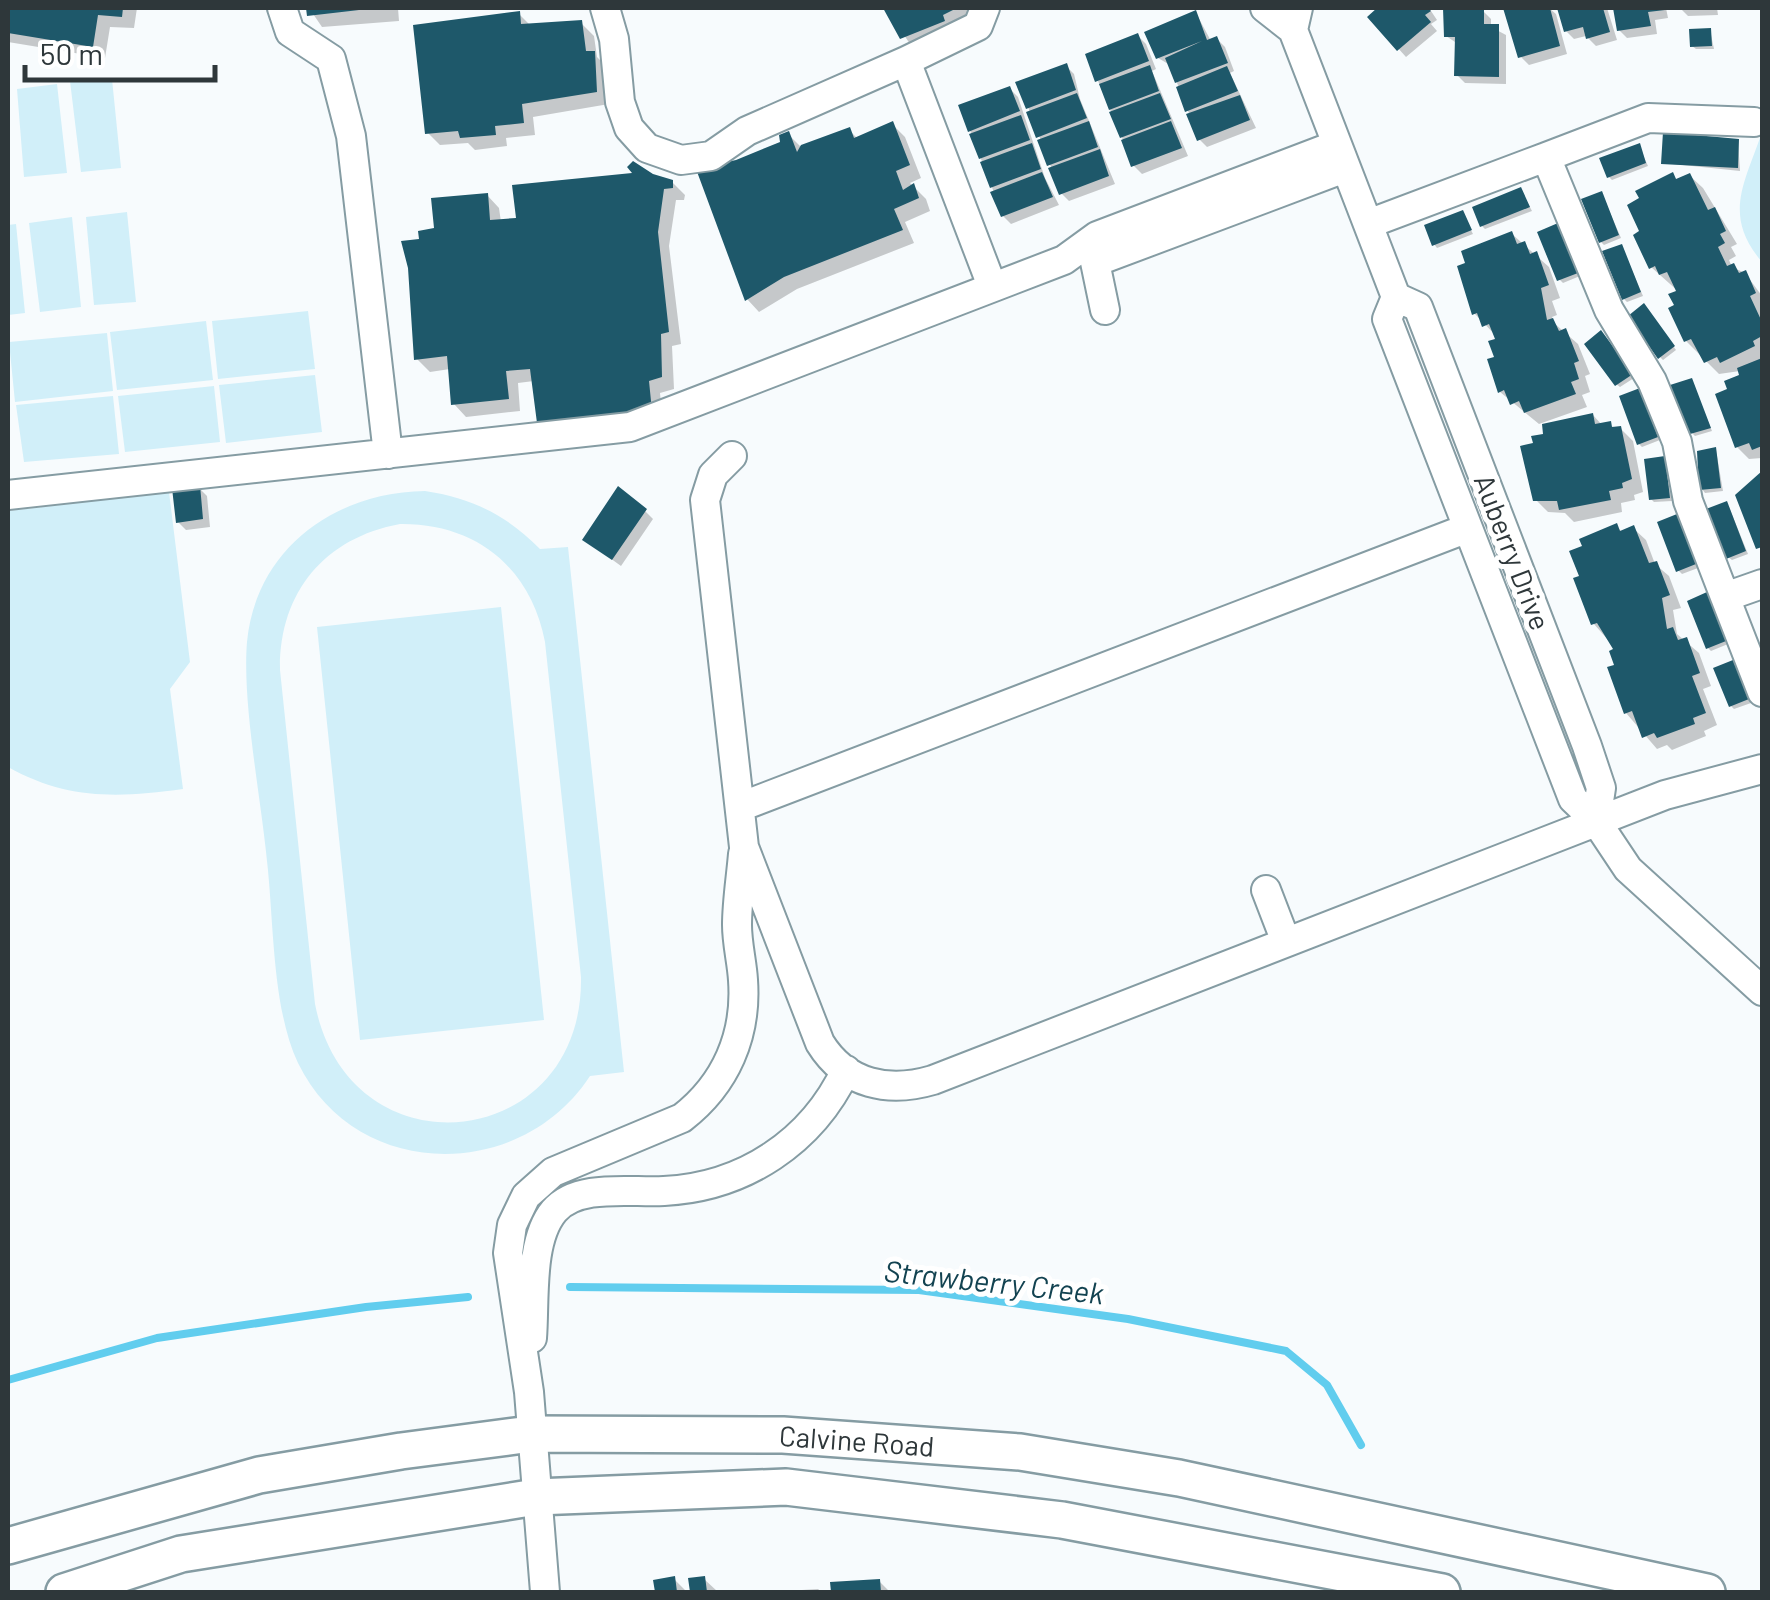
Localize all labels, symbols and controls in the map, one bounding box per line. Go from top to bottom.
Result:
scale bar [25,20,215,82]
text: 50 m [40,35,103,71]
street label: Auberry Drive [1468,469,1558,635]
water label: Strawberry Creek [882,1252,1106,1310]
street label: Calvine Road [778,1418,936,1463]

